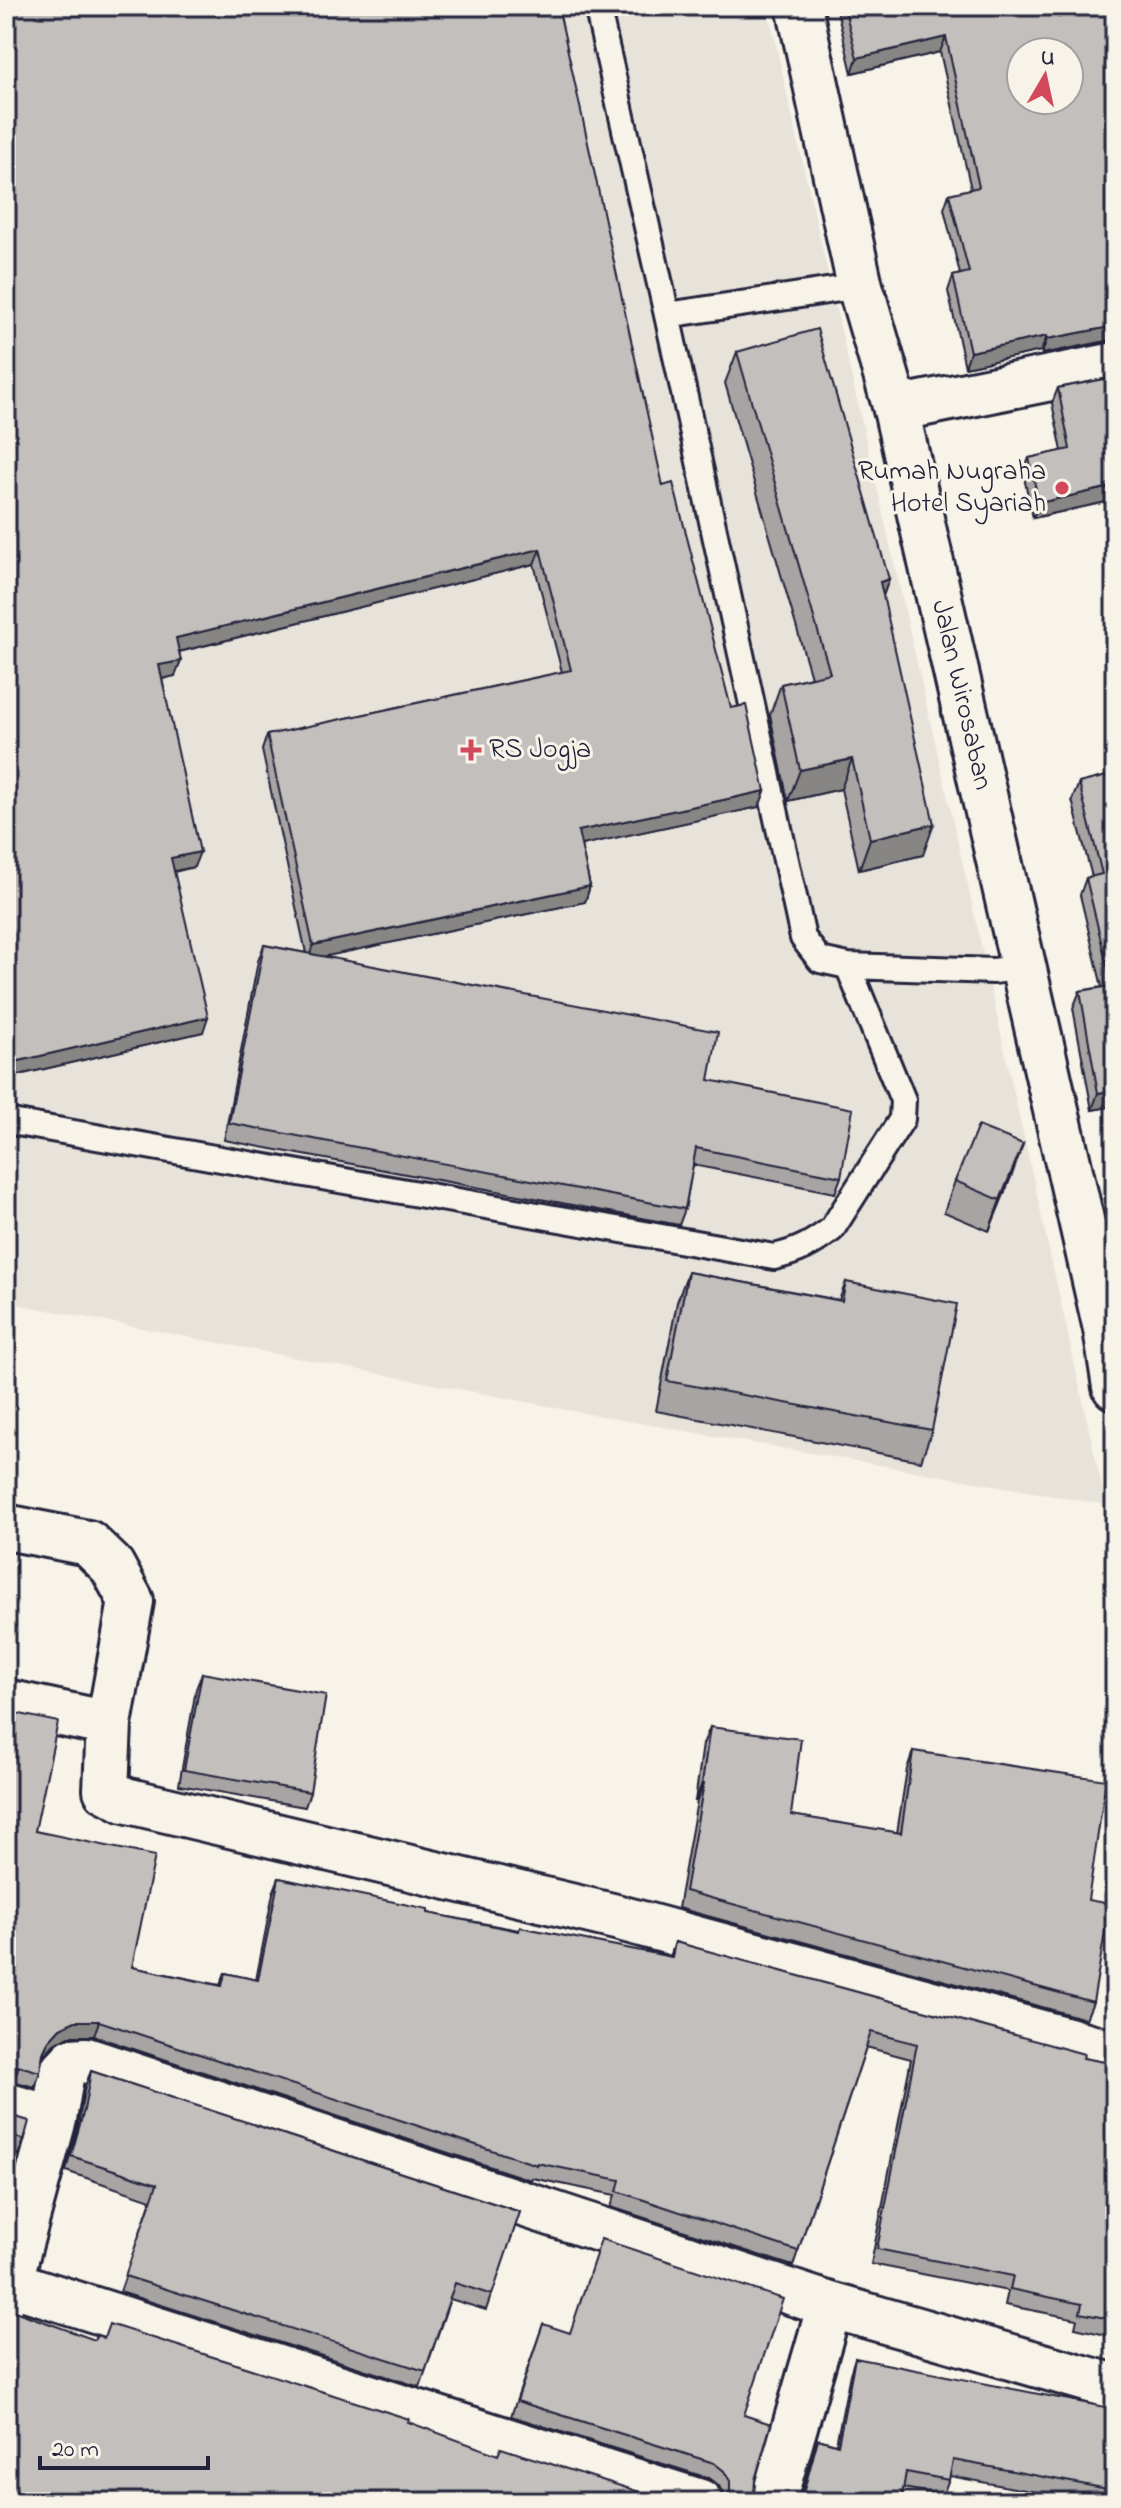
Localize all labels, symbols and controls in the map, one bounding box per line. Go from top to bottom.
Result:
north arrow [1005,36,1085,116]
text: U [1038,42,1057,76]
place label: Rumah Nugraha Hotel Syariah [858,452,1046,525]
marker: Rumah Nugraha Hotel Syariah [1053,479,1071,497]
street label: Jalan Wirosaban [919,596,1003,794]
place label: RS Jogja [489,730,591,771]
marker: RS Jogja [460,739,482,761]
scale bar [40,2420,208,2470]
text: 20 m [52,2433,99,2468]

